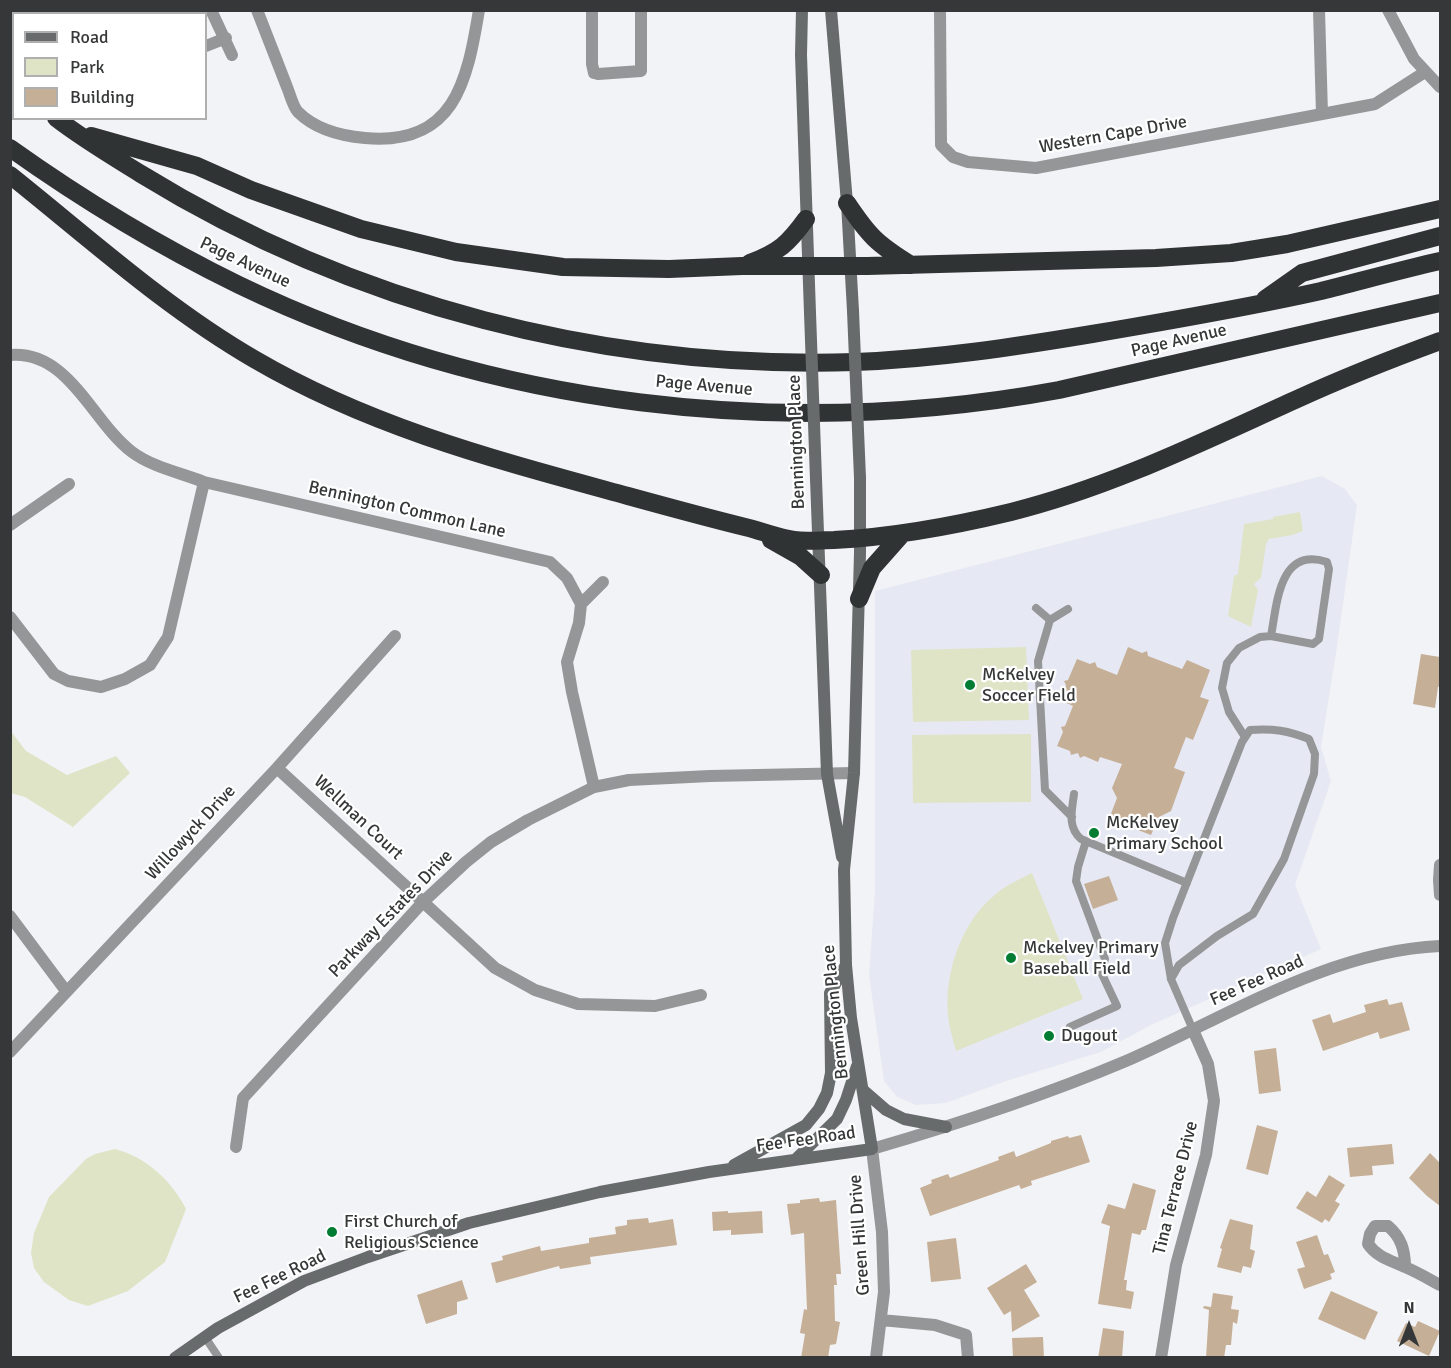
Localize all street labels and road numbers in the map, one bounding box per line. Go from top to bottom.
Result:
street label: Western Cape Drive [1037,111,1189,159]
street label: Page Avenue [196,233,294,293]
street label: Page Avenue [1129,319,1229,363]
street label: Page Avenue [654,371,754,401]
street label: Bennington Place [784,374,810,510]
street label: Bennington Common Lane [306,477,508,543]
street label: Wellman Court [309,771,407,865]
street label: Willowyck Drive [141,781,241,885]
street label: Parkway Estates Drive [324,846,458,982]
street label: Bennington Place [818,944,854,1080]
street label: Fee Fee Road [1207,951,1307,1011]
street label: Tina Terrace Drive [1149,1119,1203,1257]
street label: Fee Fee Road [755,1122,857,1158]
street label: Green Hill Drive [845,1174,875,1296]
street label: Fee Fee Road [230,1245,330,1309]

